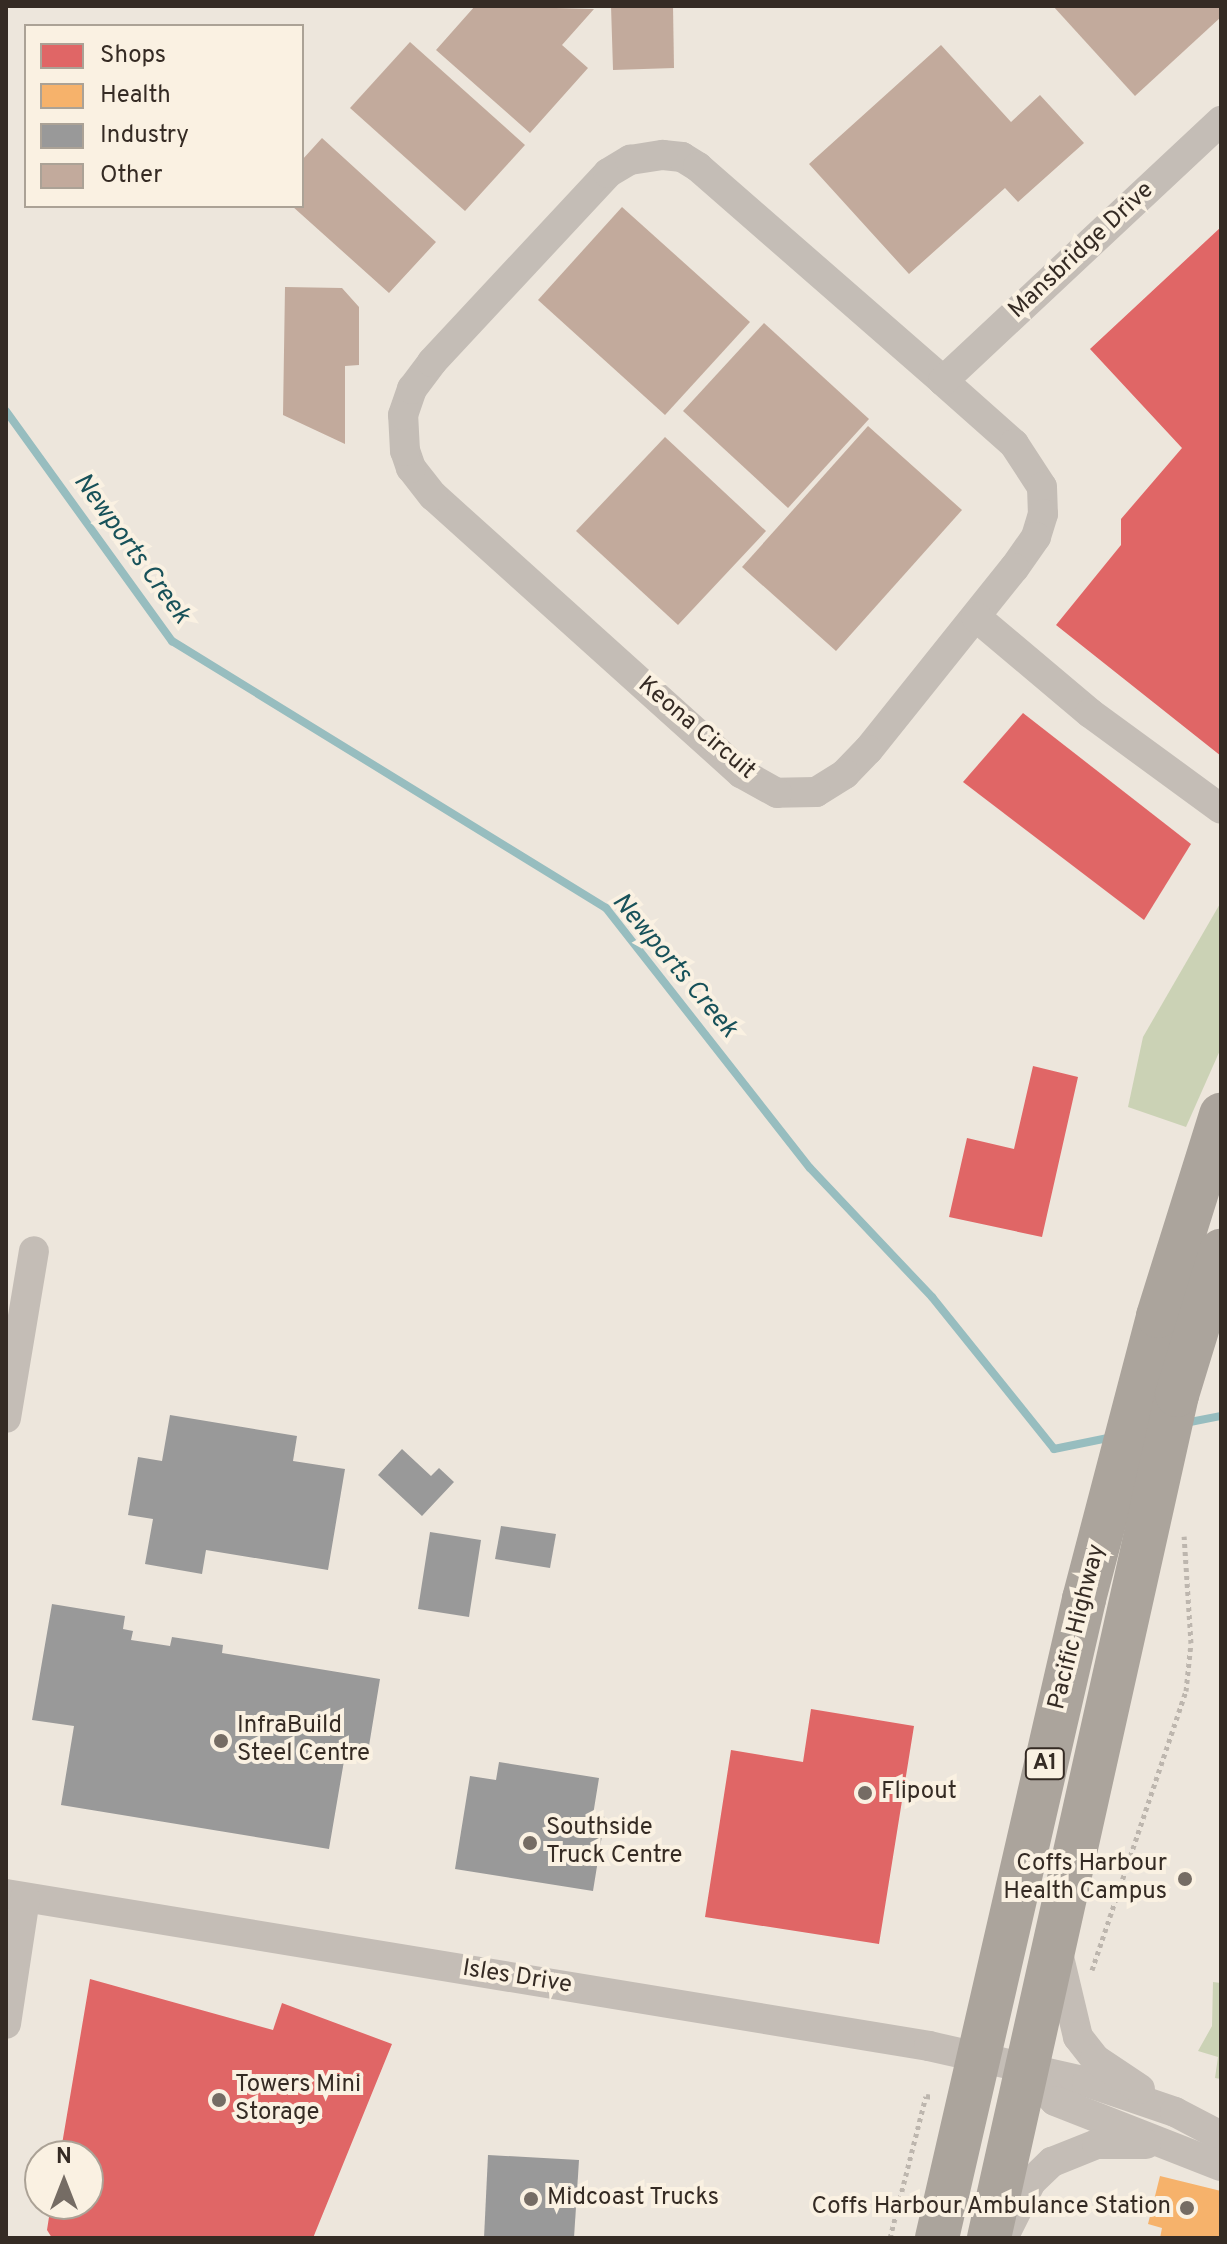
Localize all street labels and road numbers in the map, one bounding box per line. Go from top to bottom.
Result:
street label: Mansbridge Drive [1004,177,1160,325]
street label: Keona Circuit [631,672,761,786]
street label: Pacific Highway [1044,1541,1112,1713]
road number: A1 [1023,1746,1067,1782]
street label: Isles Drive [460,1955,574,2001]

